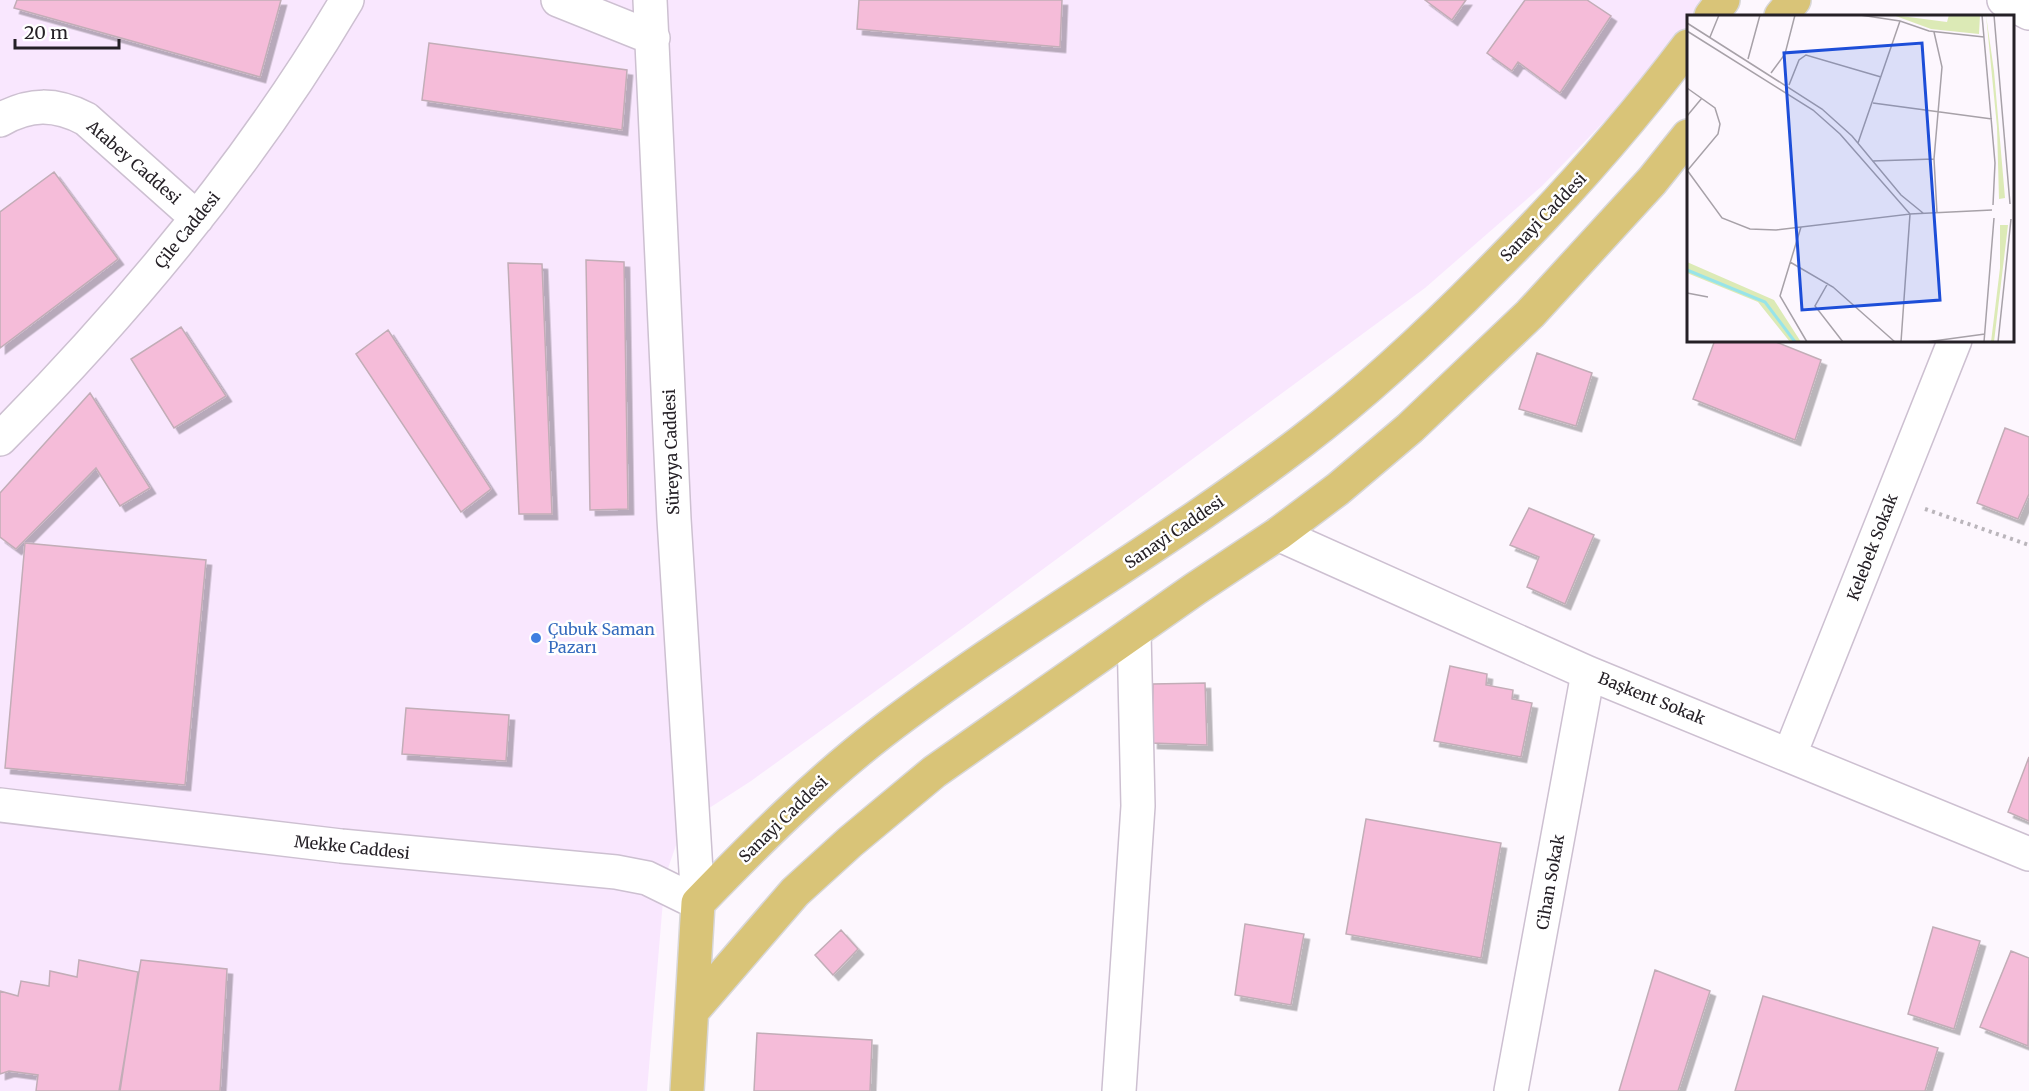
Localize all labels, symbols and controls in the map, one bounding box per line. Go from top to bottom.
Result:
scale bar [15,12,118,50]
inset map [1687,15,2014,342]
text: 20 m [24,21,68,44]
street label: Atabey Caddesi [82,115,185,208]
street label: Sanayi Caddesi [1496,168,1590,266]
street label: Çile Caddesi [150,188,224,272]
street label: Süreyya Caddesi [659,389,683,515]
street label: Kelebek Sokak [1842,490,1902,603]
street label: Sanayi Caddesi [1120,491,1228,573]
place label: Çubuk Saman Pazarı [548,619,655,657]
marker: Çubuk Saman Pazarı [529,631,543,645]
street label: Başkent Sokak [1596,667,1709,729]
street label: Sanayi Caddesi [734,772,832,866]
street label: Mekke Caddesi [293,831,411,863]
street label: Cihan Sokak [1532,832,1568,931]

